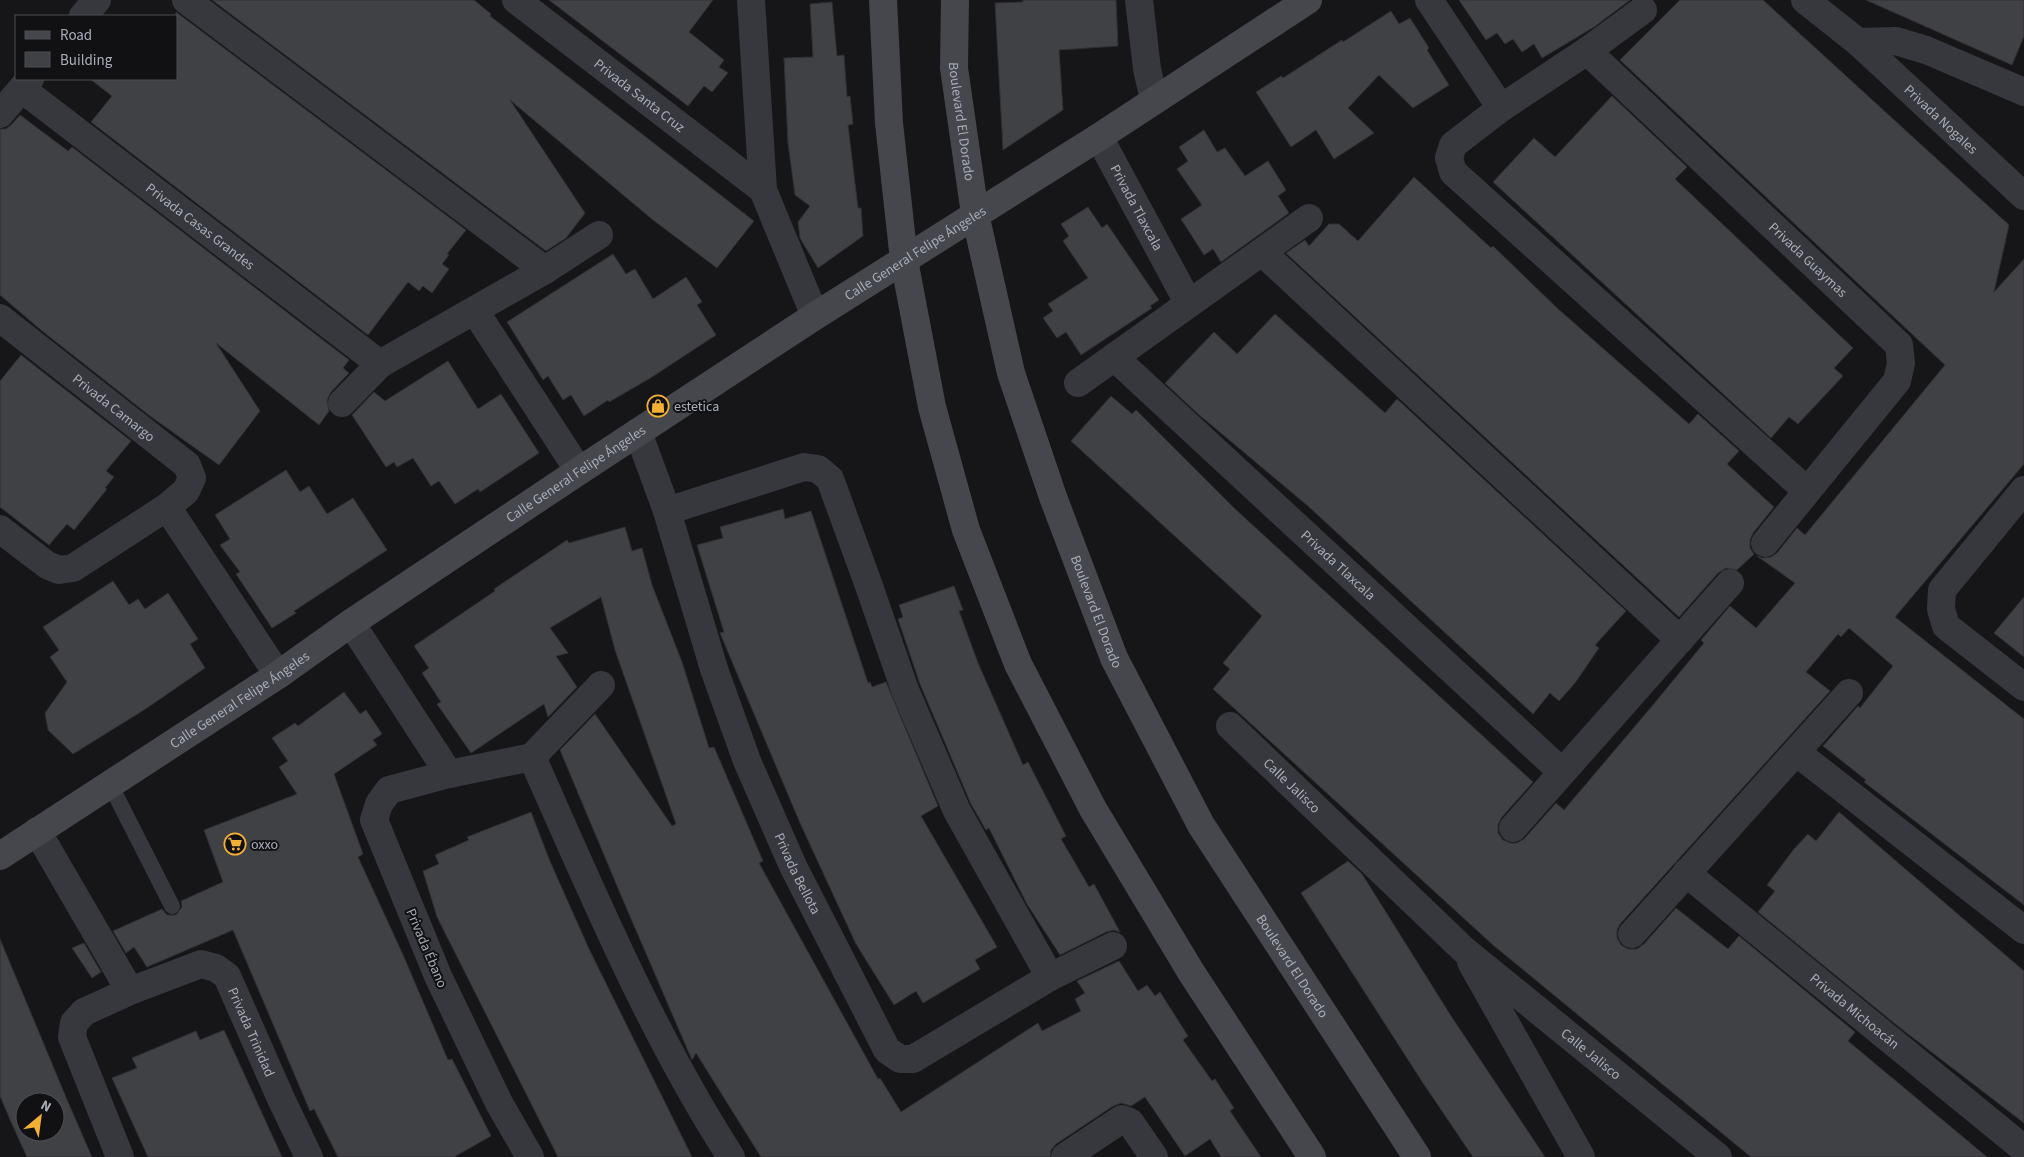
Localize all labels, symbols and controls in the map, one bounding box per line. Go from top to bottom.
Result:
legend [15,15,178,80]
text: Road [60,25,92,46]
text: Building [60,50,113,71]
street label: Privada Santa Cruz [589,54,689,137]
street label: Boulevard El Dorado [943,62,979,182]
street label: Privada Nogales [1899,80,1982,159]
street label: Privada Tlaxcala [1105,161,1167,255]
street label: Privada Casas Grandes [141,179,259,275]
street label: Calle General Felipe Ángeles [841,202,990,306]
street label: Privada Guaymas [1764,218,1852,302]
street label: Privada Camargo [68,370,159,447]
shop icon: estetica [646,394,670,418]
place label: estetica [674,397,719,417]
street label: Calle General Felipe Ángeles [502,421,650,528]
street label: Privada Tlaxcala [1296,526,1380,605]
street label: Boulevard El Dorado [1065,552,1127,672]
street label: Calle General Felipe Ángeles [166,647,314,754]
street label: Calle Jalisco [1258,754,1324,818]
street label: Privada Bellota [769,830,825,918]
supermarket icon: oxxo [223,832,247,856]
place label: oxxo [251,835,278,855]
street label: Privada Ébano [400,906,452,991]
street label: Boulevard El Dorado [1251,911,1333,1022]
street label: Privada Michoacán [1805,969,1903,1054]
street label: Privada Trinidad [222,984,279,1080]
street label: Calle Jalisco [1556,1024,1625,1085]
north arrow [15,1092,65,1142]
text: N [37,1096,55,1118]

